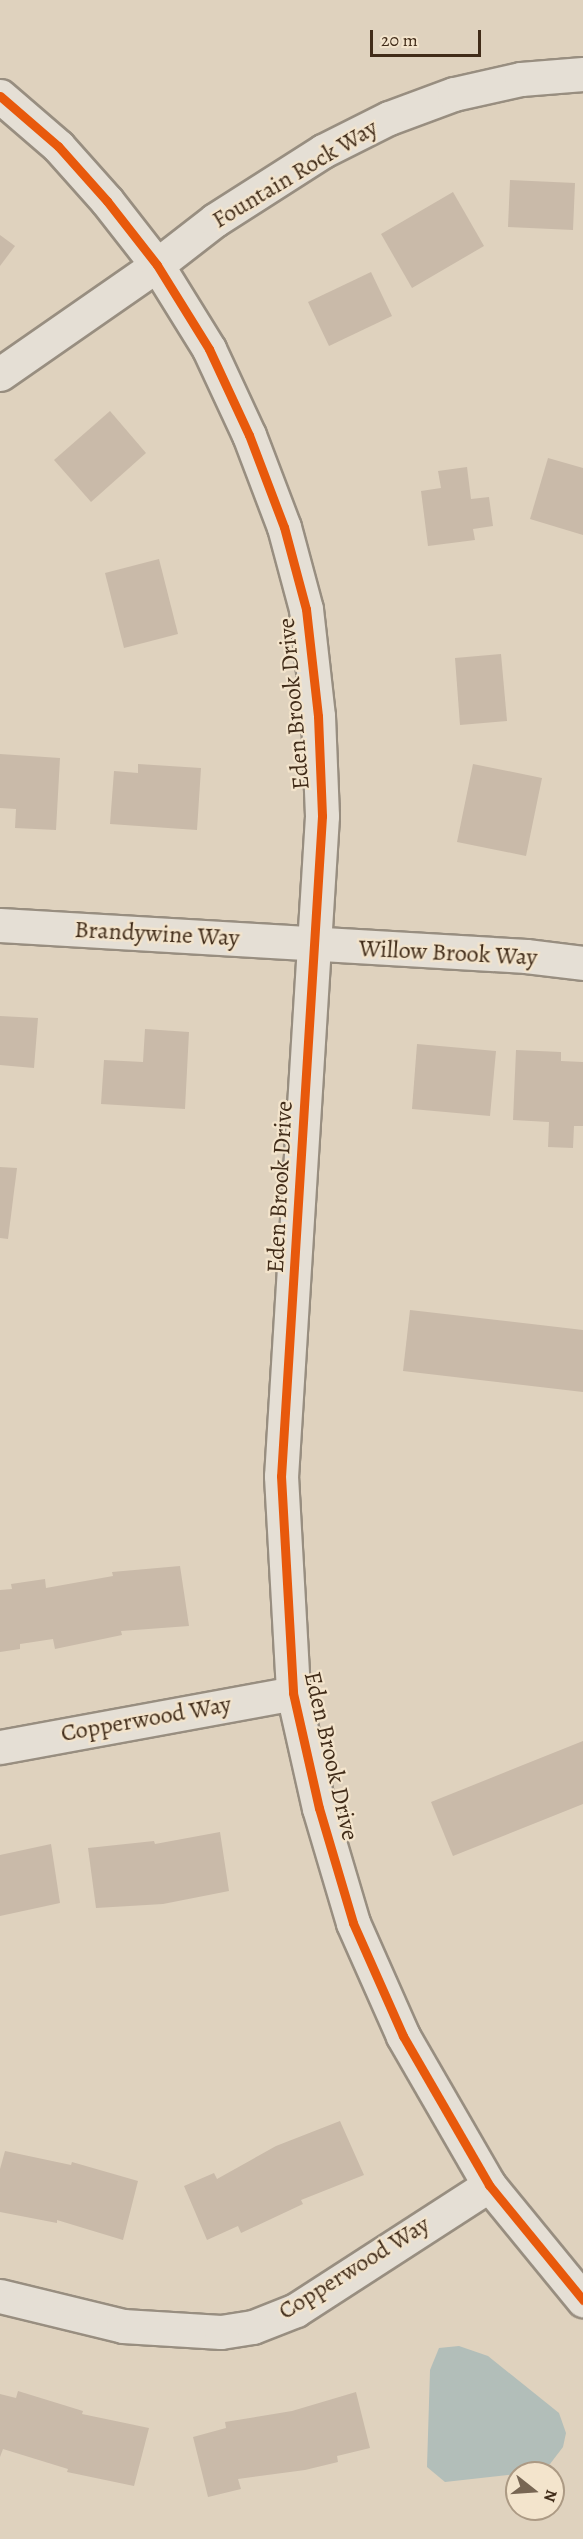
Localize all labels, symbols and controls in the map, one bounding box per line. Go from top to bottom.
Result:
scale bar [373,18,484,56]
text: 20 m [381,28,418,52]
street label: Fountain Rock Way [207,113,383,235]
street label: Eden Brook Drive [272,617,316,791]
street label: Brandywine Way [74,915,240,953]
street label: Willow Brook Way [358,934,538,972]
street label: Eden Brook Drive [261,1100,299,1274]
street label: Eden Brook Drive [298,1669,364,1843]
street label: Copperwood Way [59,1690,233,1748]
street label: Copperwood Way [273,2210,435,2326]
north arrow [505,2461,565,2521]
text: N [538,2487,563,2504]

